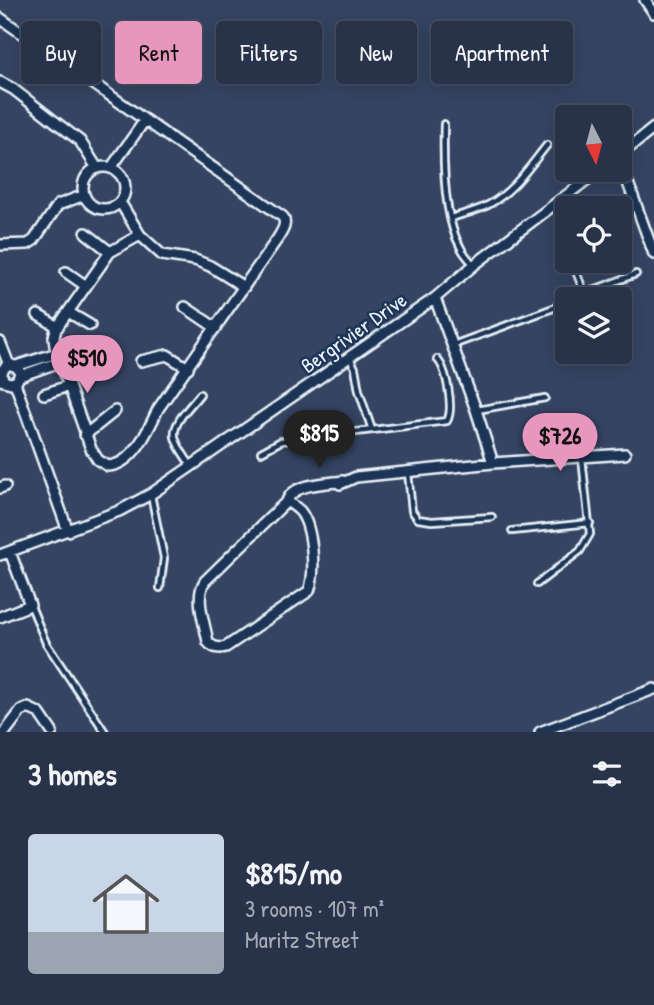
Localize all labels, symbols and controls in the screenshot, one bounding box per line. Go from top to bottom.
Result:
chip: Buy [21,21,101,84]
chip: Rent [115,21,202,84]
chip: Filters [216,21,322,84]
chip: New [336,21,417,84]
chip: Apartment [431,21,573,84]
north arrow [555,105,632,182]
map controls [555,105,632,364]
button: locate [555,196,632,273]
street label: Bergrivier Drive [295,285,412,380]
button: layers [555,287,632,364]
pin: $510 [46,336,128,395]
text: $510 [67,342,107,373]
pin: $815 [278,410,360,470]
pin: $726 [519,414,601,473]
text: $815 [299,417,339,448]
text: $726 [539,420,582,451]
text: 3 homes [28,754,117,794]
icon: filters [588,755,626,793]
text: $815/mo [245,853,342,893]
icon: home [84,862,168,946]
text: 3 rooms · 107 m² [245,893,384,924]
text: Maritz Street [245,924,358,955]

